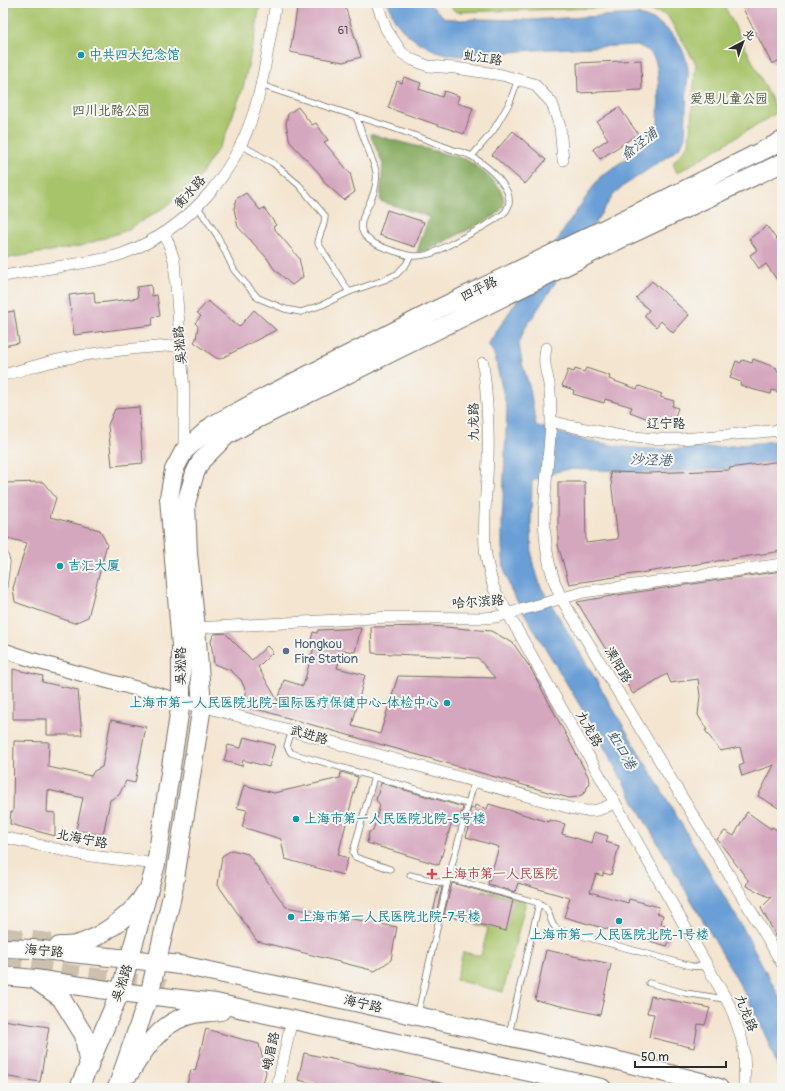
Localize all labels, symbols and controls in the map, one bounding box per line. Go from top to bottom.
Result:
north arrow [723,22,763,62]
house number: 61 [338,24,348,37]
text: 北 [741,26,758,43]
place label: 中共四大纪念馆 [89,47,180,63]
street label: 虬江路 [462,47,504,69]
marker: 中共四大纪念馆 [76,50,86,60]
park label: 爱思儿童公园 [690,91,768,107]
park label: 四川北路公园 [72,103,150,119]
water label: 俞泾浦 [617,123,662,164]
street label: 衡水路 [171,172,209,212]
street label: 四平路 [458,273,500,305]
street label: 吴淞路 [170,325,190,365]
street label: 九龙路 [466,402,482,442]
street label: 辽宁路 [646,416,686,432]
water label: 沙泾港 [630,451,674,469]
place label: 吉汇大厦 [68,558,120,574]
marker: 吉汇大厦 [55,561,65,571]
street label: 哈尔滨路 [451,592,505,612]
place label: Hongkou Fire Station [294,636,358,667]
street label: 溧阳路 [601,644,635,686]
street label: 吴淞路 [173,646,189,686]
marker: Hongkou Fire Station [281,646,291,656]
place label: 上海市第一人民医院北院-国际医疗保健中心-体检中心 [129,695,439,711]
marker: 上海市第一人民医院北院-国际医疗保健中心-体检中心 [442,698,452,708]
street label: 九龙路 [572,708,606,750]
street label: 武进路 [288,722,330,748]
water label: 虹口港 [604,728,641,774]
place label: 上海市第一人民医院北院-5号楼 [304,811,486,827]
marker: 上海市第一人民医院北院-5号楼 [291,814,301,824]
street label: 北海宁路 [55,826,109,852]
place label: 上海市第一人民医院 [441,866,558,882]
marker: 上海市第一人民医院 [426,868,438,880]
place label: 上海市第一人民医院北院-7号楼 [299,909,480,925]
marker: 上海市第一人民医院北院-7号楼 [286,912,296,922]
marker: 上海市第一人民医院北院-1号楼 [614,916,624,926]
place label: 上海市第一人民医院北院-1号楼 [529,927,709,943]
street label: 海宁路 [24,941,64,961]
street label: 吴淞路 [108,962,136,1004]
street label: 海宁路 [342,992,384,1016]
street label: 九龙路 [731,992,761,1034]
street label: 峨眉路 [259,1030,283,1072]
scale bar [635,1043,726,1069]
text: 50 m [641,1050,669,1065]

